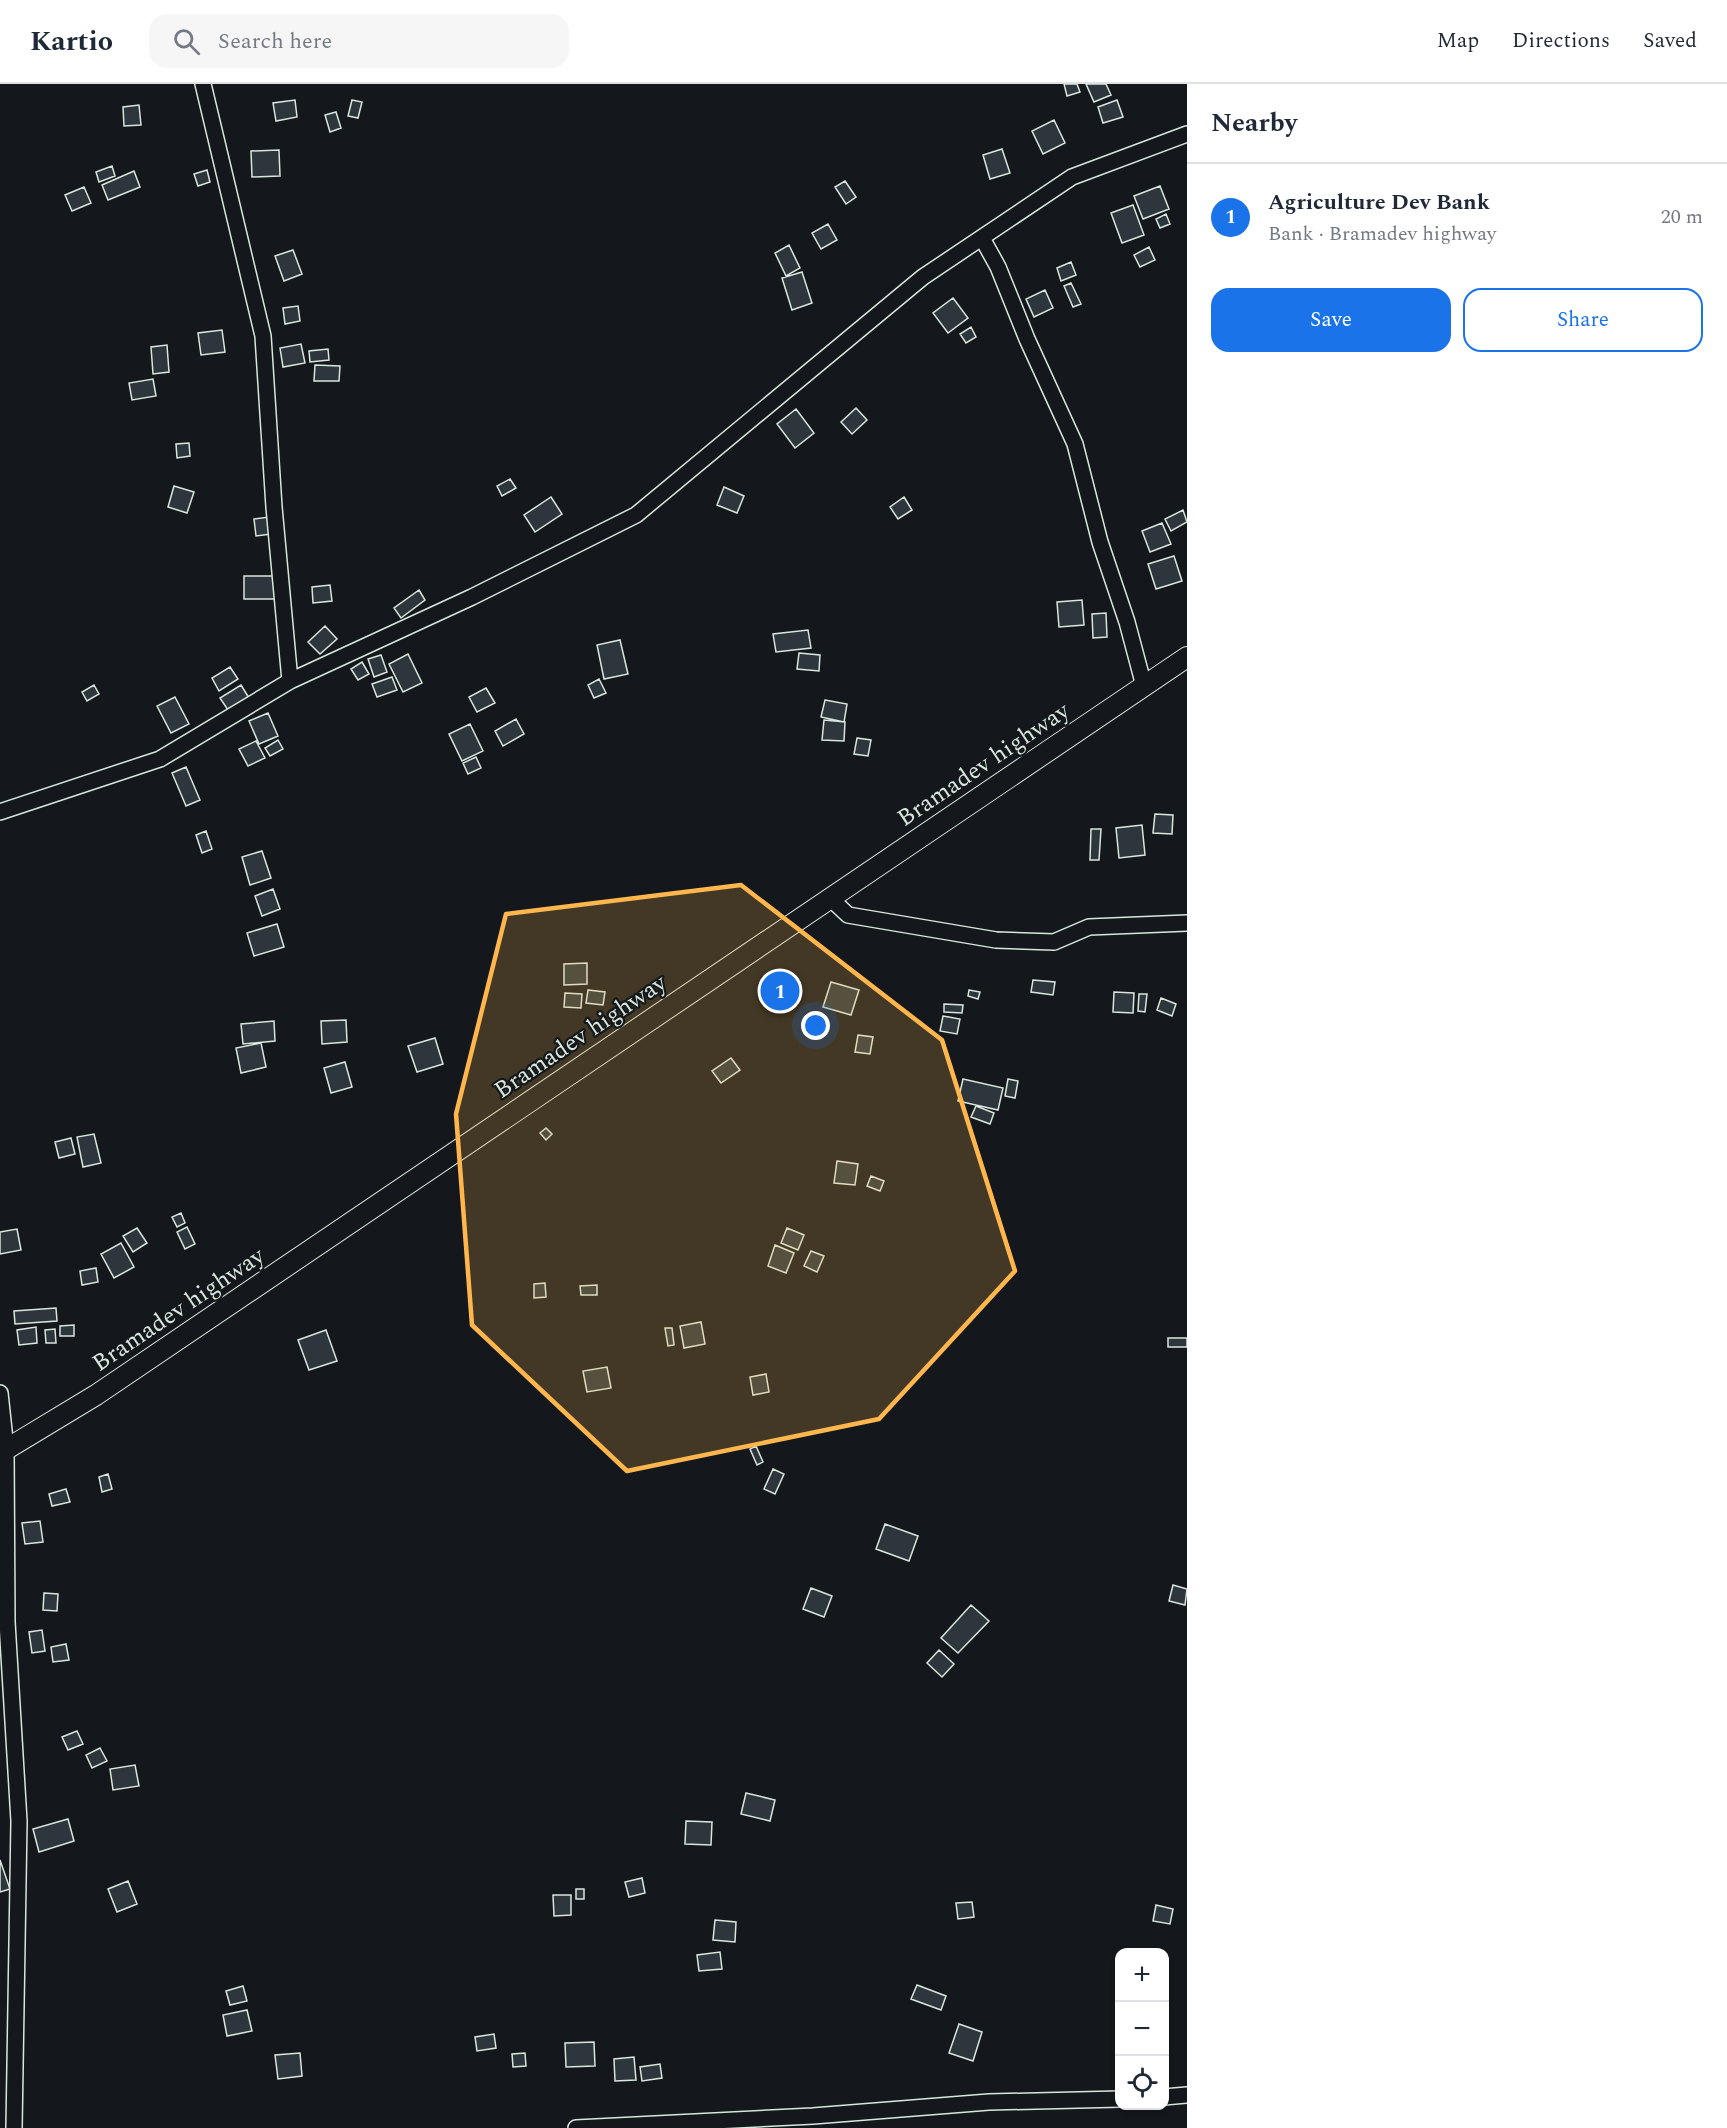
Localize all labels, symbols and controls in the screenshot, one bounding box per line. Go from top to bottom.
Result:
search box [149,14,569,68]
text: Kartio [30,20,113,63]
icon: search [170,25,203,58]
text: Search here [218,25,332,58]
text: Map [1437,25,1479,57]
text: Directions [1512,25,1610,57]
text: Saved [1643,25,1697,57]
text: Nearby [1211,103,1297,143]
text: Agriculture Dev Bank [1268,186,1490,219]
text: 1 [1225,202,1236,232]
text: 20 m [1661,202,1703,232]
text: Bank · Bramadev highway [1268,219,1496,249]
button: Save [1211,288,1451,352]
button: Share [1463,288,1703,352]
street label: Bramadev highway [890,693,1078,836]
street label: Bramadev highway [487,965,675,1108]
pin: 1 [760,968,800,1014]
your location [801,1011,830,1040]
street label: Bramadev highway [85,1238,273,1381]
map controls [1115,1948,1169,2110]
button: + [1115,1948,1169,2002]
button: − [1115,2002,1169,2056]
button: locate [1115,2056,1169,2110]

